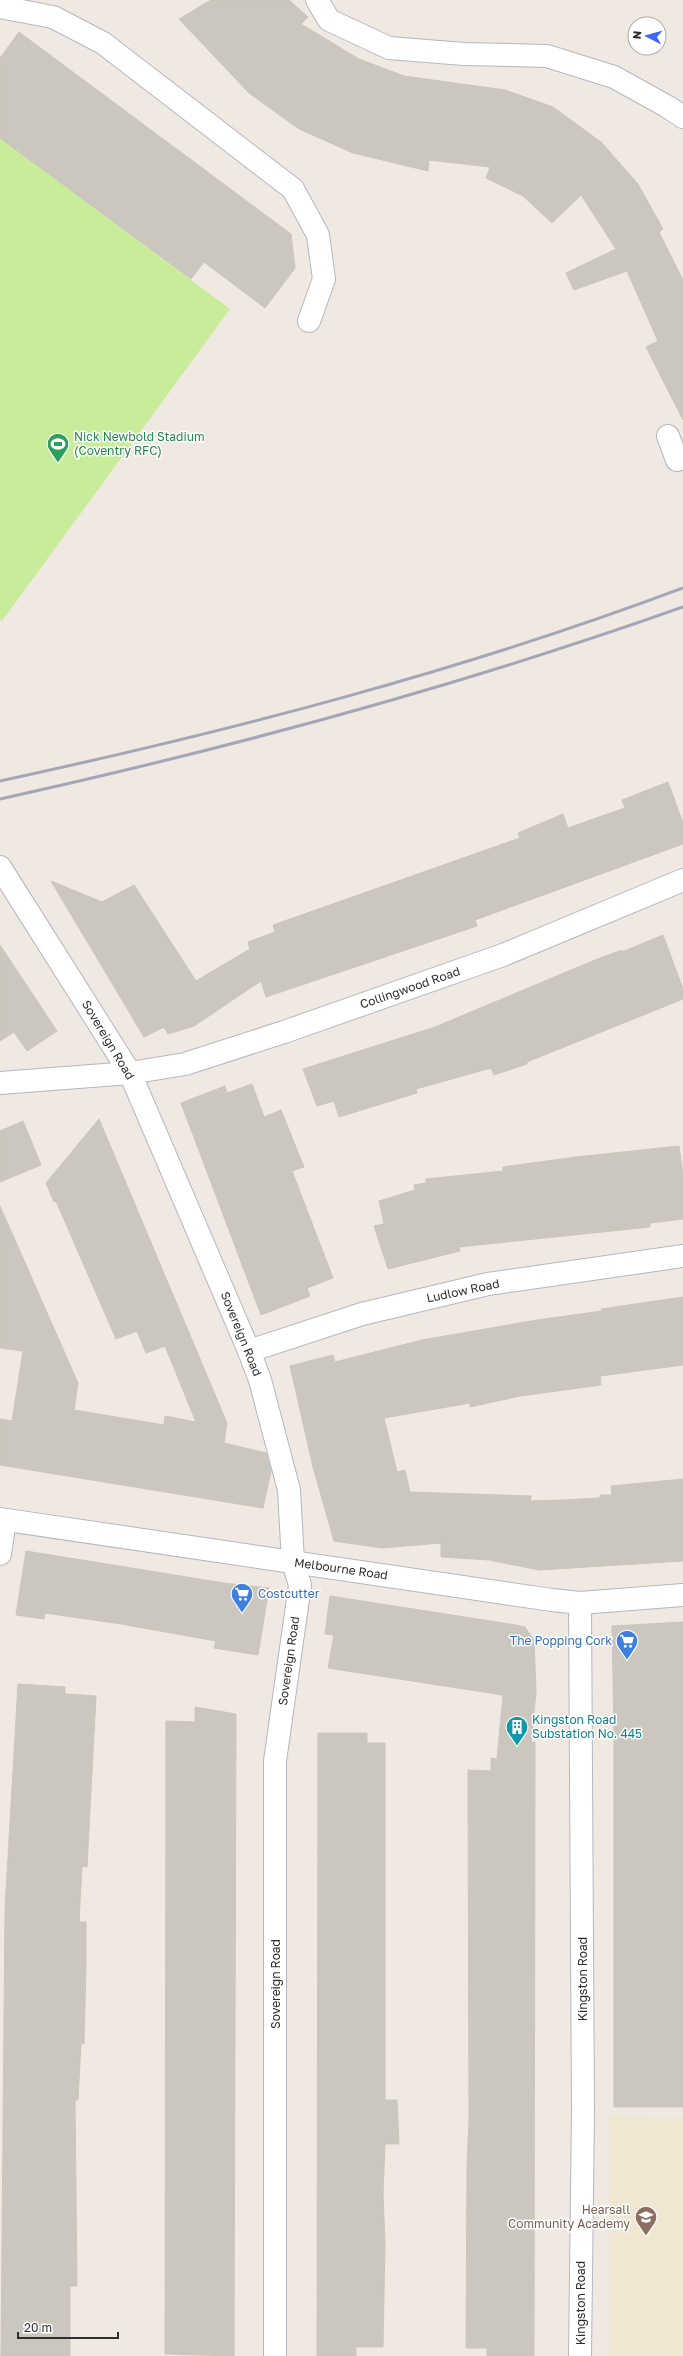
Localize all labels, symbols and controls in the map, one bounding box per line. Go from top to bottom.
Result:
north arrow [627,16,667,56]
text: N [630,30,643,40]
place label: Nick Newbold Stadium (Coventry RFC) [74,429,205,458]
sports icon: Nick Newbold Stadium (Coventry RFC) [45,431,71,464]
street label: Collingwood Road [358,963,462,1012]
street label: Sovereign Road [79,997,138,1082]
street label: Ludlow Road [425,1275,501,1306]
street label: Sovereign Road [218,1289,265,1378]
street label: Melbourne Road [293,1555,389,1583]
supermarket icon: Costcutter [229,1581,255,1614]
place label: Costcutter [258,1586,320,1601]
street label: Sovereign Road [275,1615,302,1707]
supermarket icon: The Popping Cork [614,1628,640,1661]
place label: The Popping Cork [510,1633,612,1648]
place label: Kingston Road Substation No. 445 [532,1712,642,1741]
building icon: Kingston Road Substation No. 445 [504,1714,530,1747]
street label: Kingston Road [575,1937,590,2021]
street label: Sovereign Road [268,1939,283,2029]
place label: Hearsall Community Academy [508,2202,630,2231]
school or university icon: Hearsall Community Academy [633,2204,659,2237]
street label: Kingston Road [573,2261,588,2345]
scale bar [18,2314,118,2340]
text: 20 m [24,2320,52,2335]

